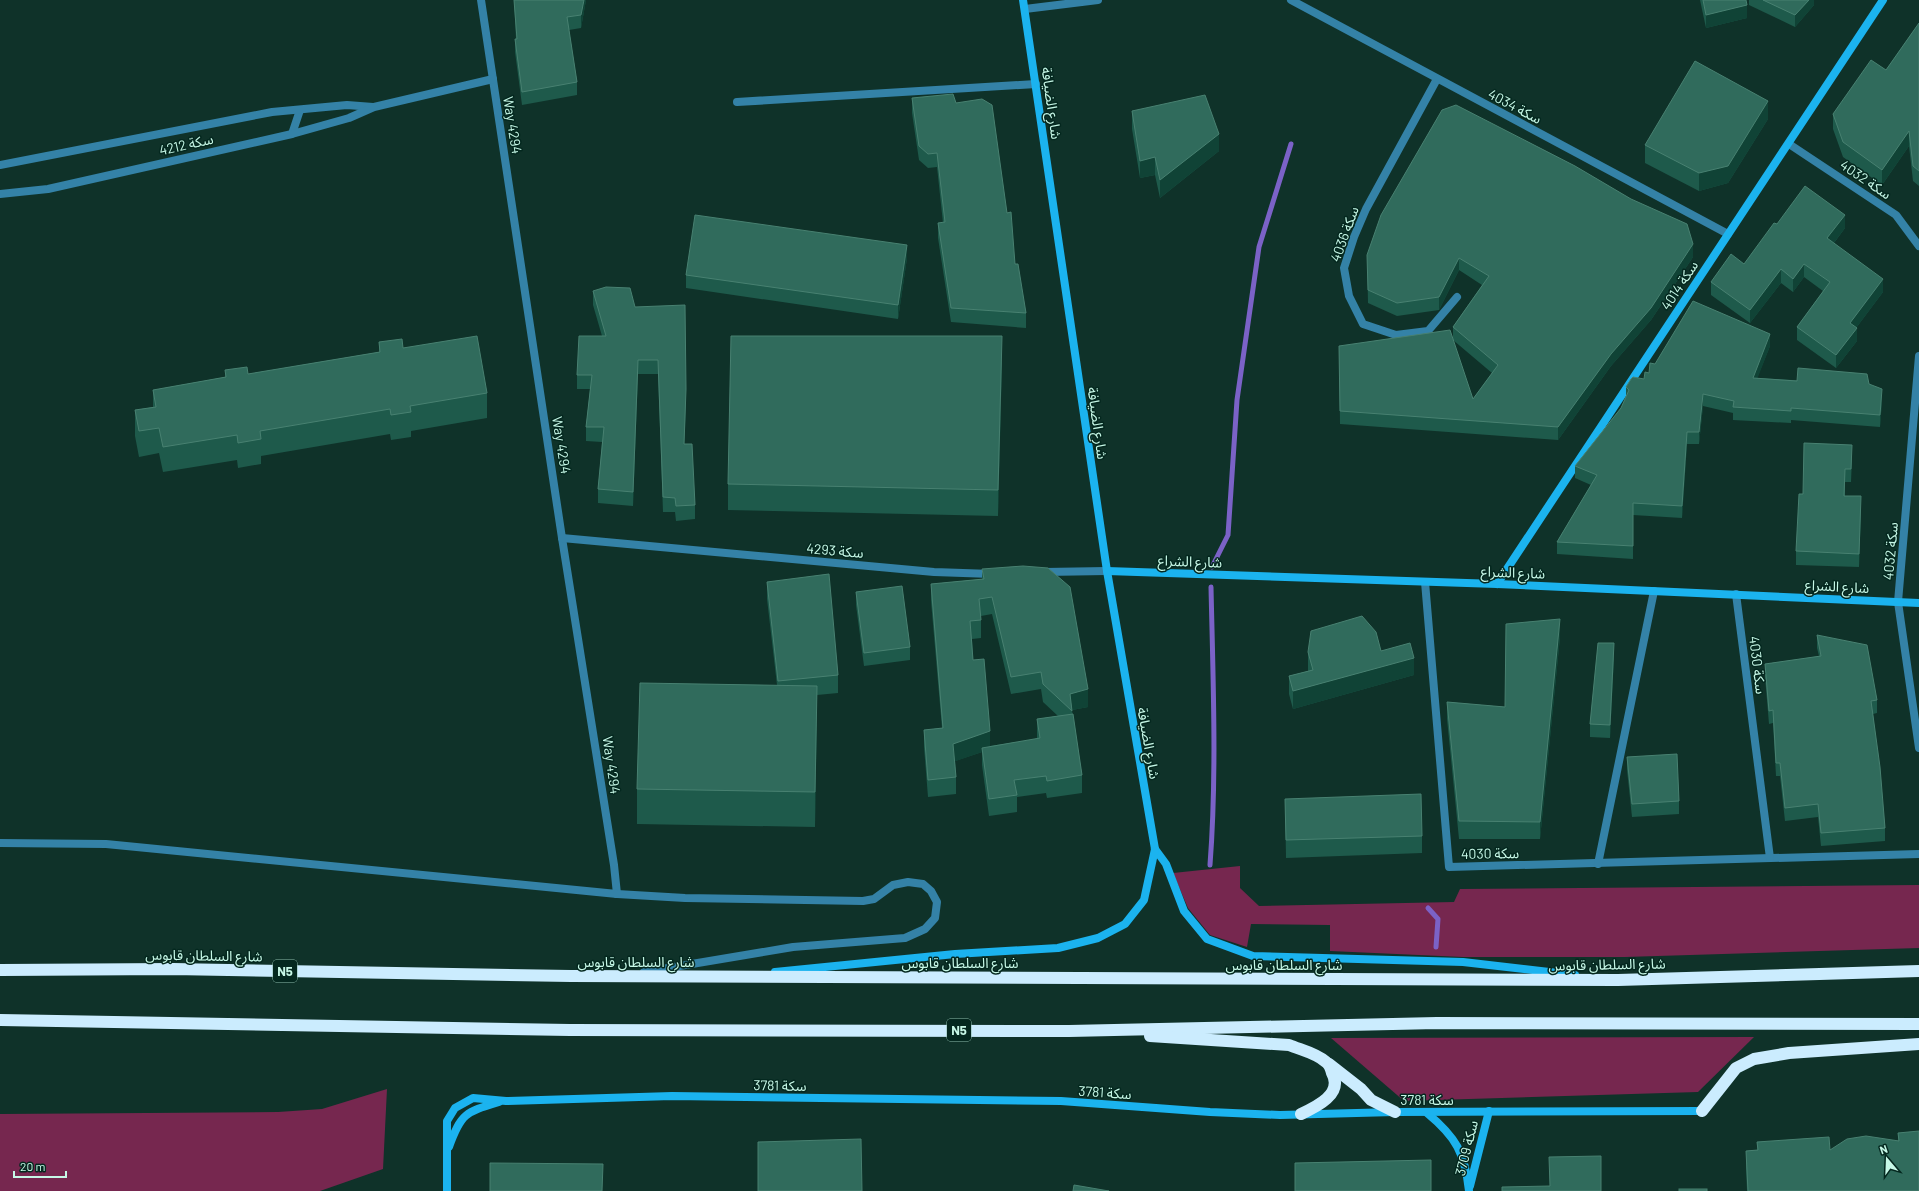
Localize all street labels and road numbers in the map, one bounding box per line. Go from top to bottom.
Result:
street label: شارع الضيافة [1036,66,1065,141]
street label: سكة 4034 [1485,85,1545,127]
street label: Way 4294 [500,95,526,155]
street label: سكة 4212 [157,130,215,158]
street label: سكة 4032 [1837,156,1895,202]
street label: سكة 4036 [1326,204,1362,264]
street label: سكة 4014 [1657,257,1701,313]
street label: شارع الضيافة [1082,386,1111,461]
street label: Way 4294 [549,415,575,475]
street label: سكة 4032 [1879,521,1901,581]
street label: سكة 4293 [806,539,864,561]
street label: شارع الشراع [1157,551,1223,574]
street label: شارع الشراع [1480,562,1546,585]
street label: شارع الشراع [1804,576,1870,599]
street label: سكة 4030 [1746,635,1770,695]
street label: شارع الضيافة [1131,706,1164,781]
street label: Way 4294 [600,735,624,795]
street label: سكة 4030 [1461,844,1519,862]
street label: شارع السلطان قابوس [145,945,263,968]
street label: شارع السلطان قابوس [577,953,695,973]
street label: شارع السلطان قابوس [901,954,1019,974]
street label: شارع السلطان قابوس [1548,954,1666,977]
street label: شارع السلطان قابوس [1225,956,1343,976]
road number: N5 [273,960,297,982]
road number: N5 [947,1019,971,1041]
street label: سكة 3781 [753,1076,807,1094]
street label: سكة 3781 [1078,1082,1132,1102]
street label: سكة 3781 [1400,1091,1454,1108]
street label: سكة 3709 [1451,1118,1481,1178]

